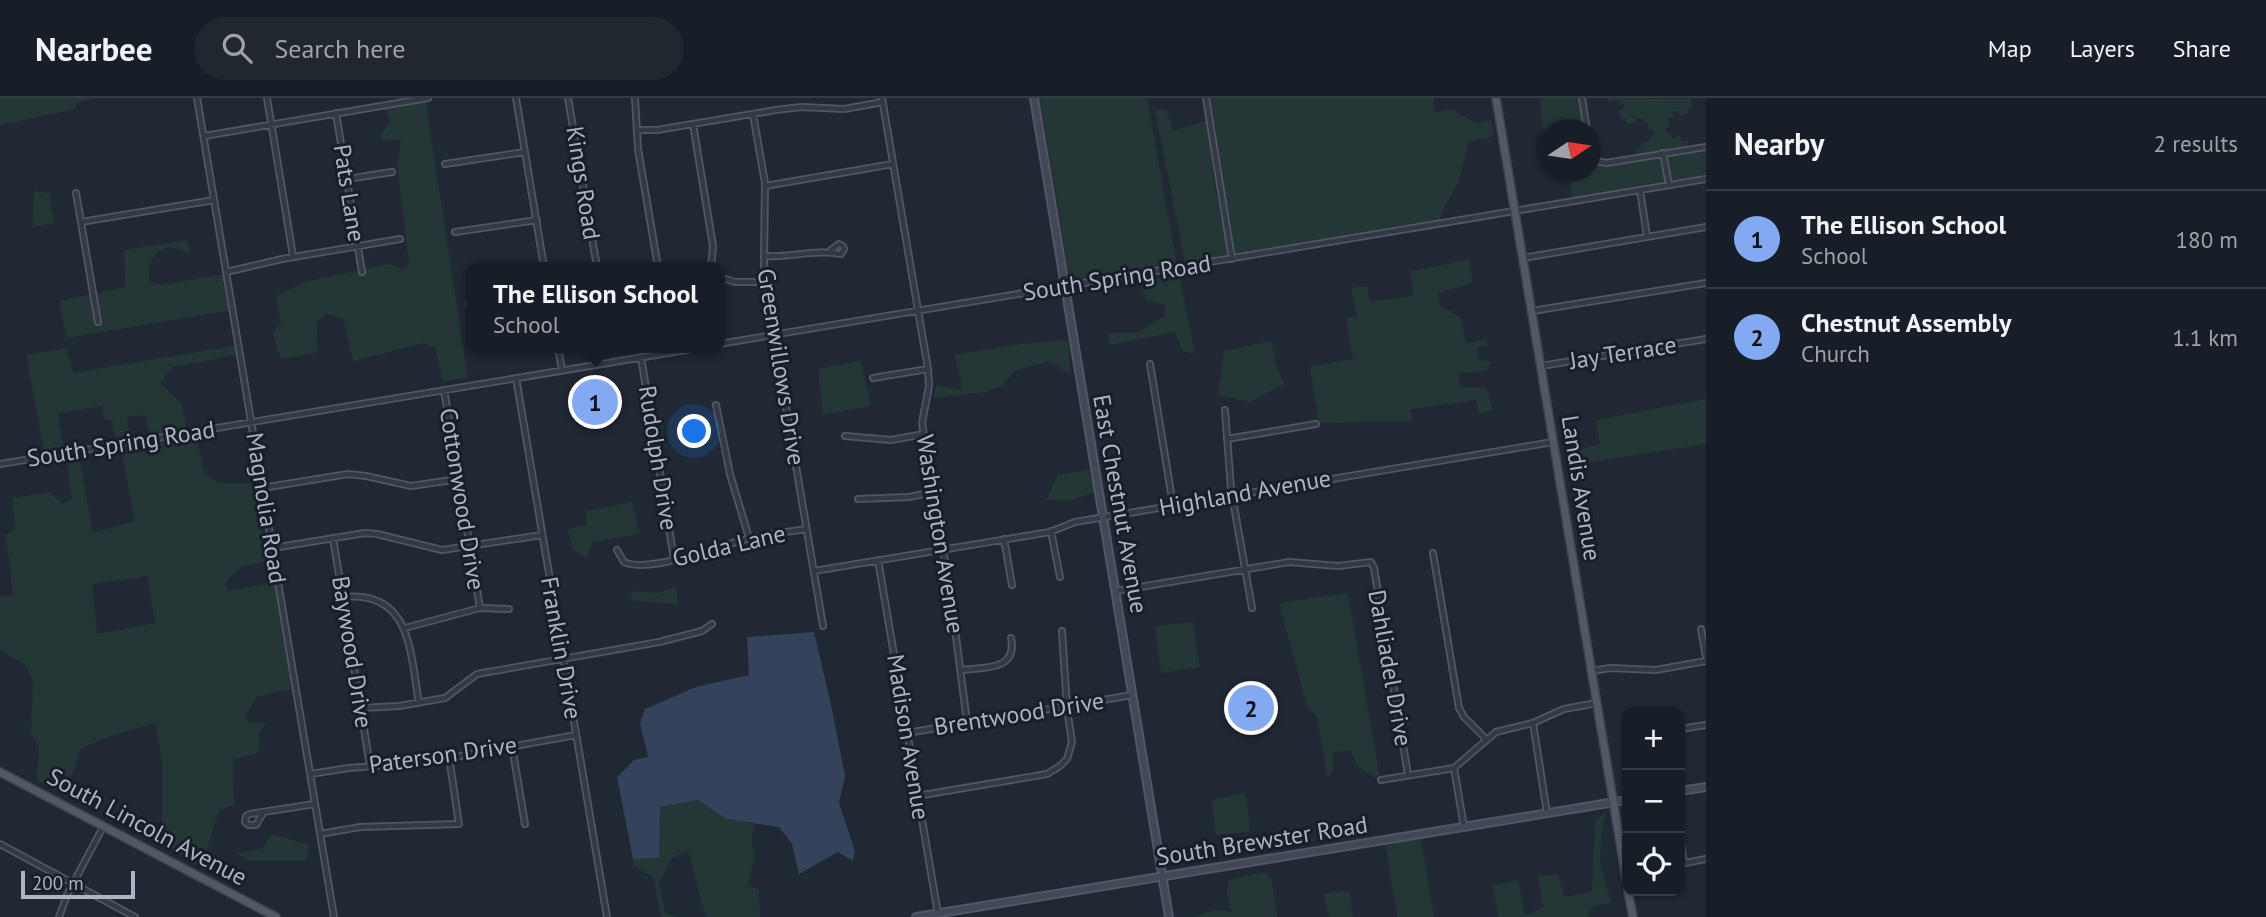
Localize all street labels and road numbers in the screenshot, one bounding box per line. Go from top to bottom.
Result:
street label: Kings Road [559,124,608,242]
street label: Pats Lane [326,142,372,244]
street label: South Spring Road [1021,247,1213,308]
street label: Greenwillows Drive [751,266,812,467]
street label: Jay Terrace [1566,329,1679,376]
street label: Rudolph Drive [632,383,685,532]
street label: East Chestnut Avenue [1086,392,1155,616]
street label: Cottonwood Drive [433,406,492,592]
street label: South Spring Road [25,413,217,474]
street label: Landis Avenue [1555,413,1608,563]
street label: Magnolia Road [239,430,294,586]
street label: Washington Avenue [909,432,972,636]
street label: Highland Avenue [1156,462,1333,523]
street label: Golda Lane [669,517,788,574]
street label: Baywood Drive [325,574,380,730]
street label: Franklin Drive [534,574,589,721]
street label: Dahliadel Drive [1361,587,1420,749]
street label: Madison Avenue [880,652,937,822]
street label: Brentwood Drive [932,685,1106,742]
street label: Paterson Drive [367,729,519,780]
street label: South Lincoln Avenue [42,761,253,892]
street label: South Brewster Road [1154,808,1370,873]

